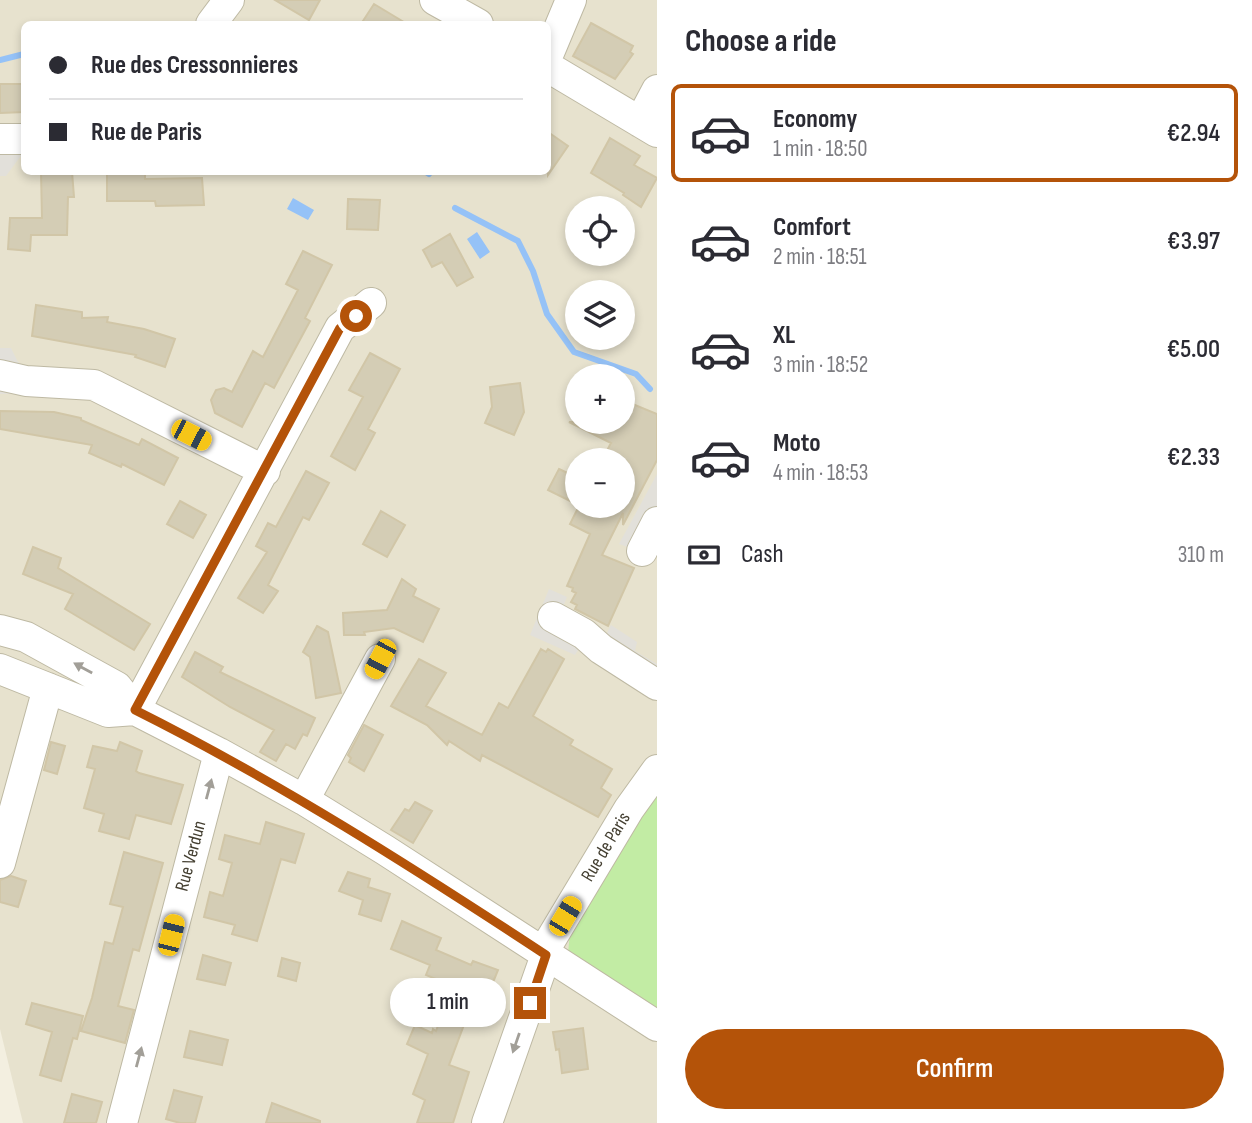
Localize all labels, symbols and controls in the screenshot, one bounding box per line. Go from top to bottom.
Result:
text: Choose a ride [685,22,837,61]
text: Rue des Cressonnieres [91,50,298,81]
icon: car [689,102,752,165]
text: Economy [773,104,857,135]
text: Rue de Paris [91,117,202,148]
text: €2.94 [1167,118,1220,149]
text: 1 min · 18:50 [773,135,867,163]
map controls [565,196,635,518]
button: locate [565,196,635,266]
icon: car [689,210,752,273]
text: Comfort [773,212,851,243]
text: €3.97 [1167,226,1220,257]
text: 2 min · 18:51 [773,243,867,271]
button: layers [565,280,635,350]
route start [340,300,372,332]
icon: car [689,318,752,381]
text: XL [773,320,795,351]
text: €5.00 [1167,334,1220,365]
text: 3 min · 18:52 [773,351,868,379]
button: + [565,364,635,434]
car [168,416,215,454]
icon: car [689,426,752,489]
text: Moto [773,428,821,459]
text: €2.33 [1167,442,1220,473]
button: − [565,448,635,518]
text: 4 min · 18:53 [773,459,868,487]
icon: cash [685,536,723,574]
text: Cash [741,539,784,570]
text: 310 m [1178,541,1224,569]
car [361,636,400,682]
one-way arrow [73,662,93,674]
one-way arrow [204,778,215,800]
street label: Rue de Paris [576,808,636,886]
street label: Rue Verdun [171,818,211,894]
car [546,893,585,939]
car [156,912,187,958]
callout: 1 min [390,978,505,1028]
route end [514,987,546,1019]
text: 1 min [427,988,469,1016]
button: Confirm [685,1029,1224,1109]
one-way arrow [510,1032,521,1053]
one-way arrow [135,1046,145,1067]

